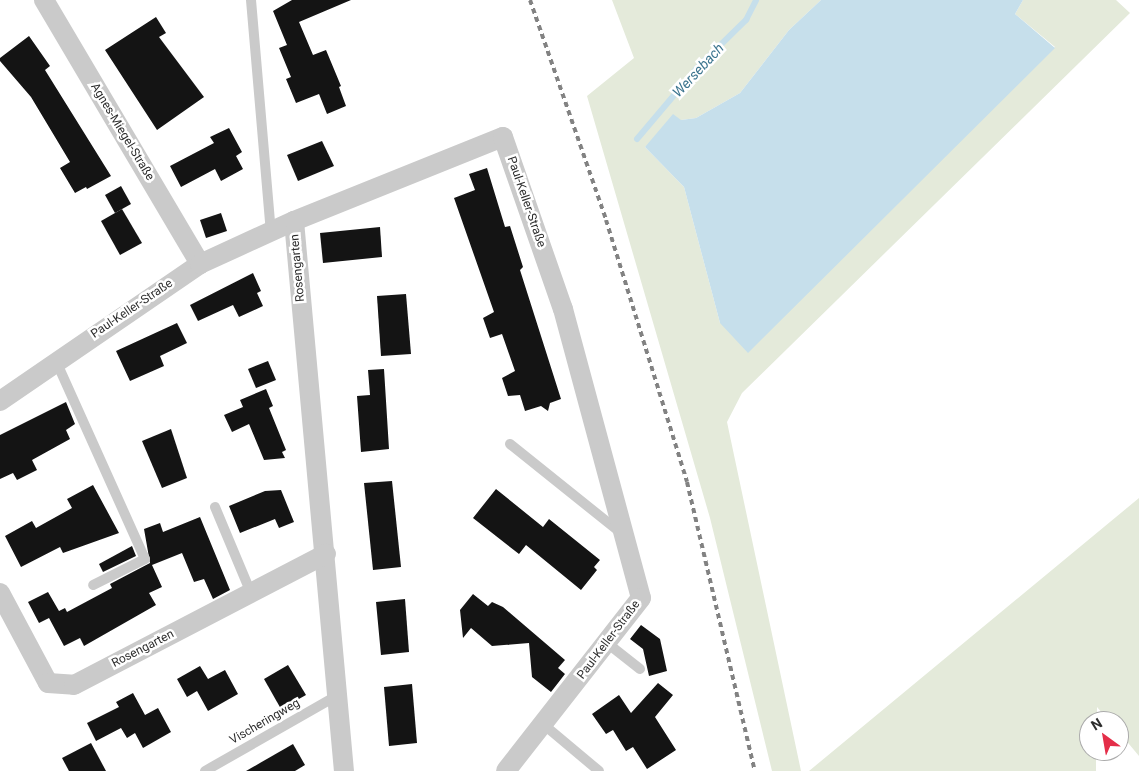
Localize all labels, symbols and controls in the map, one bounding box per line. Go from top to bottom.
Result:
water label: Wersebach [669,40,727,100]
street label: Agnes-Miegel-Straße [87,81,157,183]
street label: Paul-Keller-Straße [504,155,548,249]
street label: Rosengarten [288,234,308,302]
street label: Paul-Keller-Straße [89,276,175,342]
street label: Paul-Keller-Straße [575,598,643,682]
street label: Rosengarten [109,627,177,671]
street label: Vischeringweg [227,696,303,748]
north arrow [1079,711,1129,761]
text: N [1088,715,1105,734]

